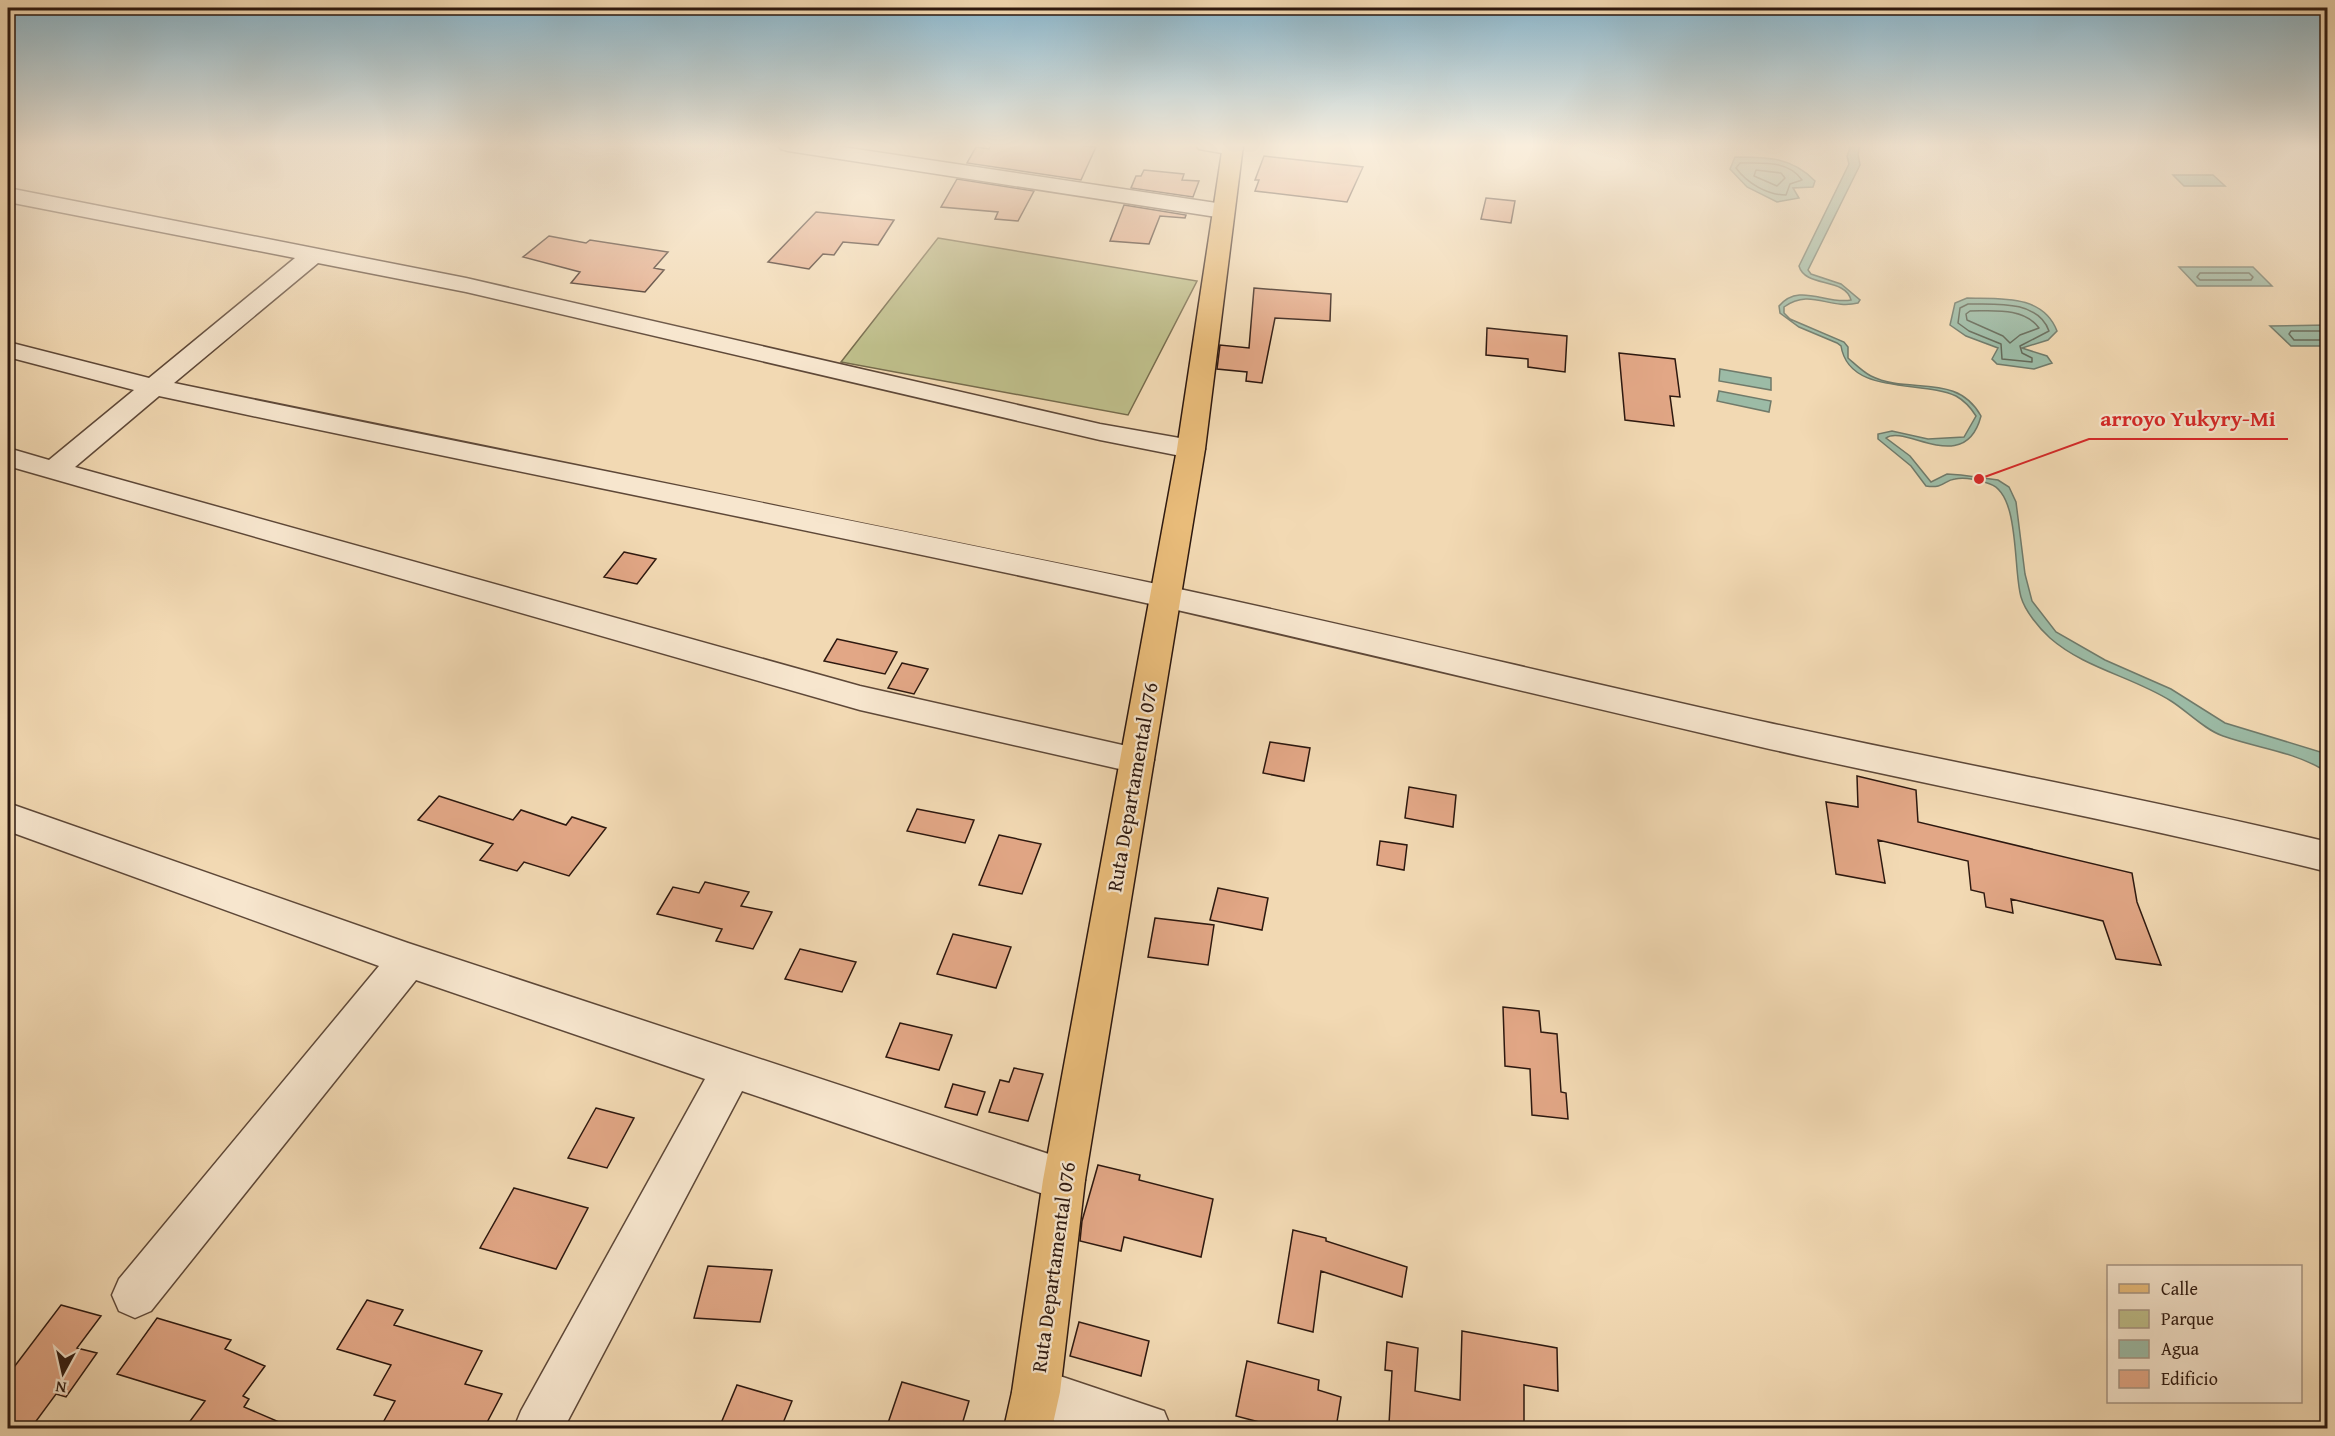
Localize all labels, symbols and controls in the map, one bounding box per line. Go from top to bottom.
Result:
callout: arroyo Yukyry-Mi [2089,399,2288,439]
text: arroyo Yukyry-Mi [2100,402,2276,434]
street label: Ruta Departamental 076 [1098,680,1166,894]
street label: Ruta Departamental 076 [1023,1160,1083,1374]
legend [2107,1265,2302,1403]
text: Calle [2161,1275,2198,1302]
text: Parque [2161,1305,2214,1332]
text: Agua [2161,1335,2200,1362]
north arrow [33,1343,93,1403]
text: Edificio [2161,1365,2218,1392]
text: N [54,1375,68,1400]

